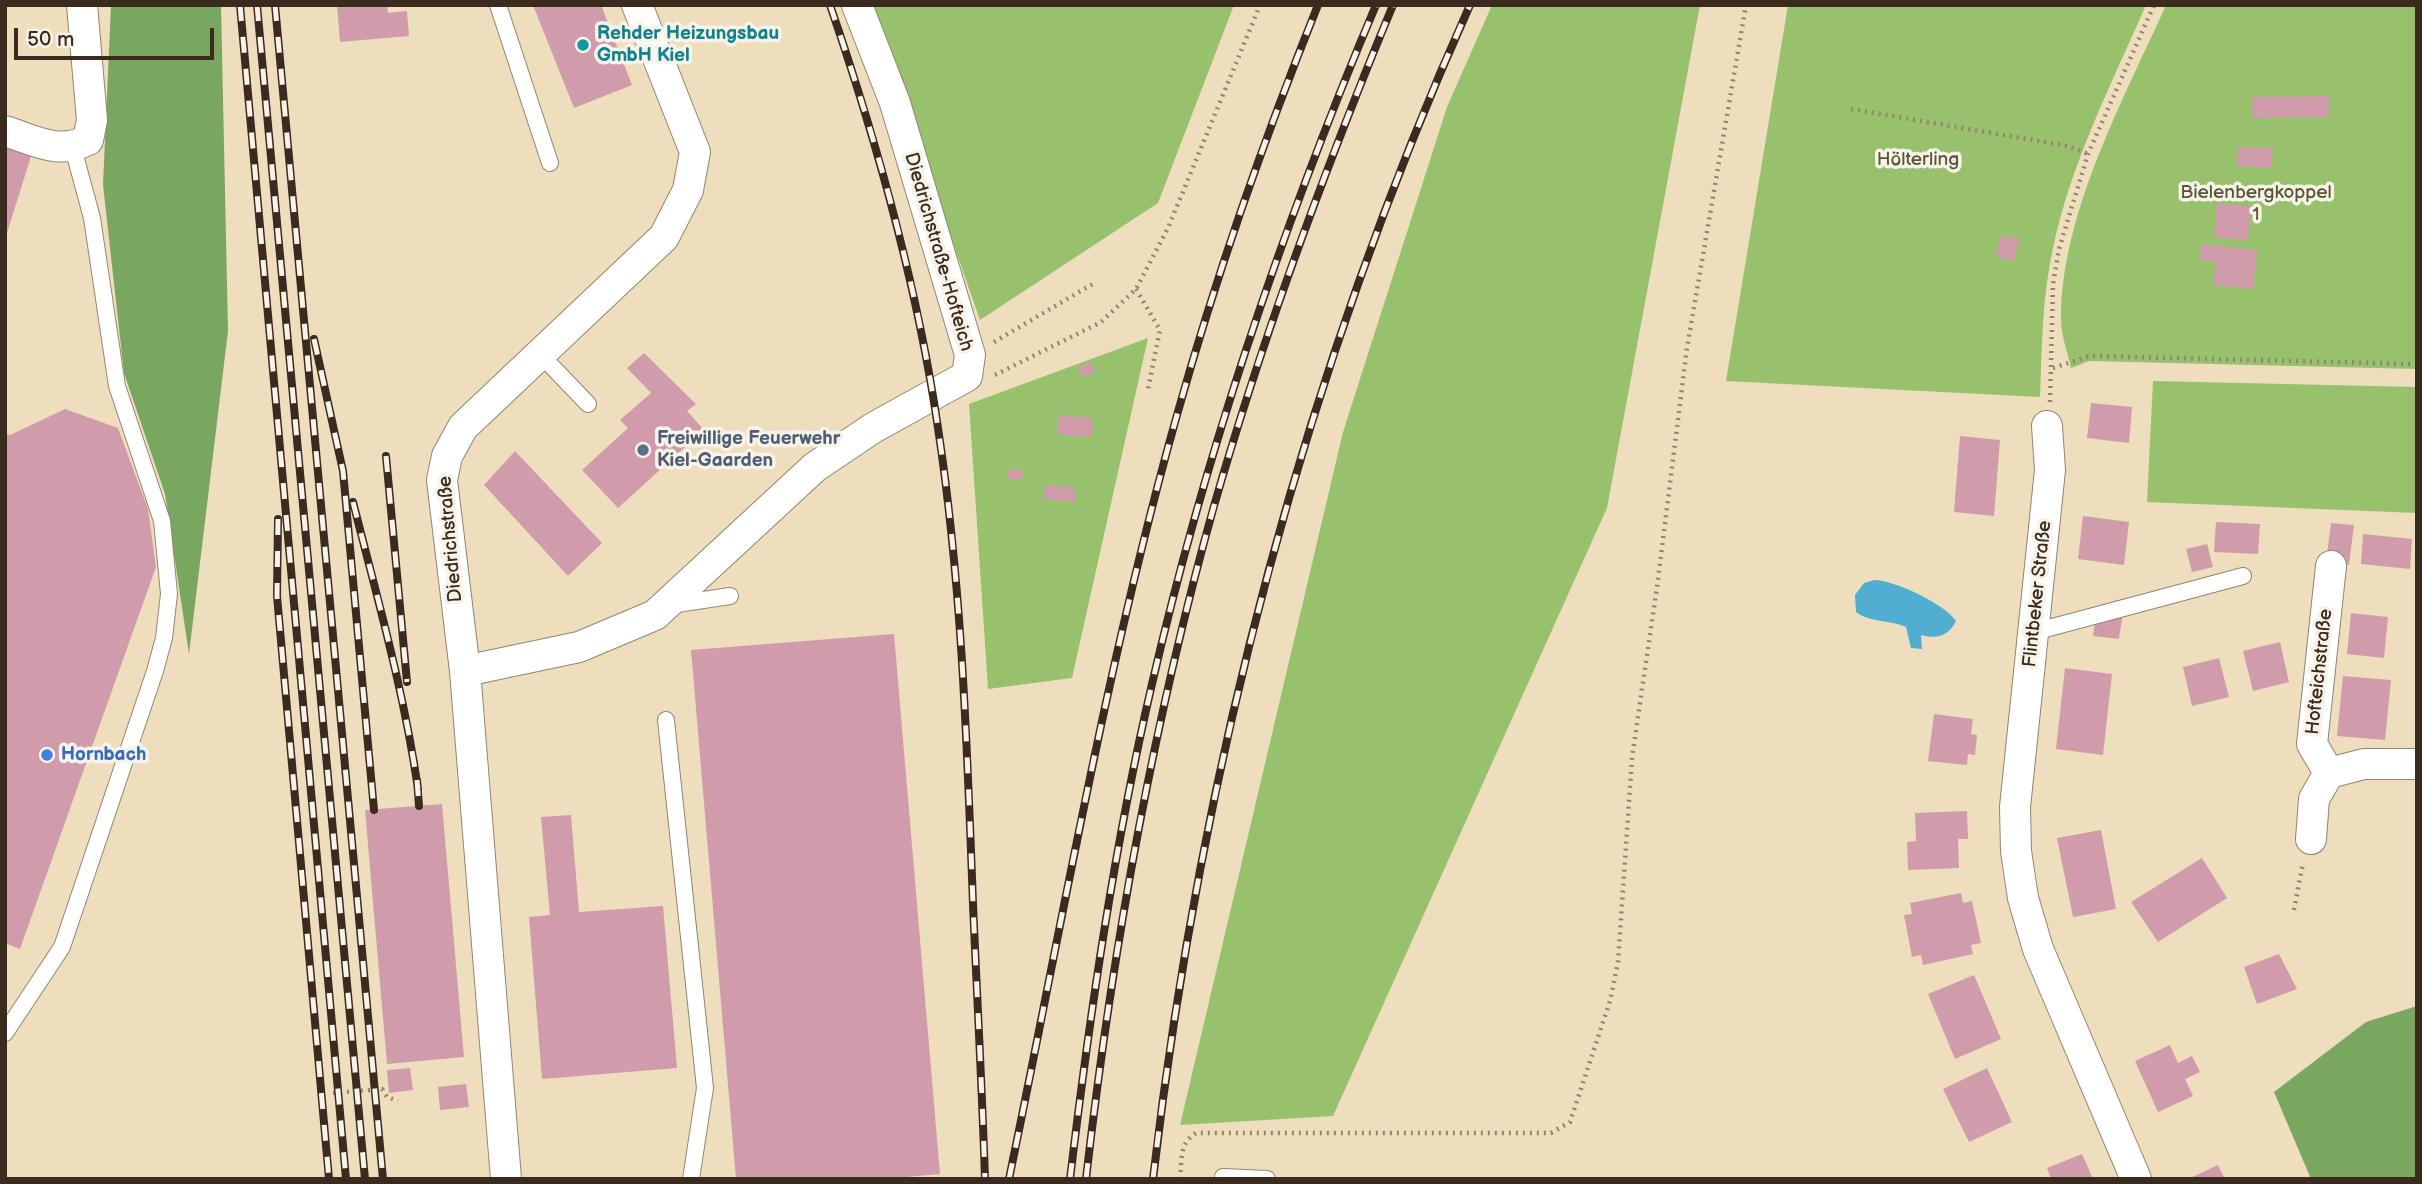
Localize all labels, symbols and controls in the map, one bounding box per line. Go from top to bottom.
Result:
scale bar [18,14,217,58]
place label: Rehder Heizungsbau GmbH Kiel [597,23,779,67]
text: 50 m [27,27,74,52]
marker: Rehder Heizungsbau GmbH Kiel [575,37,591,53]
park label: Hölterling [1877,149,1959,171]
street label: Diedrichstraße-Hofteich [899,150,977,354]
park label: Bielenbergkoppel 1 [2180,182,2332,226]
place label: Freiwillige Feuerwehr Kiel-Gaarden [657,428,840,472]
marker: Freiwillige Feuerwehr Kiel-Gaarden [635,442,651,458]
street label: Diedrichstraße [434,475,468,603]
street label: Flintbeker Straße [2019,520,2057,668]
street label: Hofteichstraße [2302,608,2338,736]
place label: Hornbach [61,744,146,766]
marker: Hornbach [39,747,55,763]

